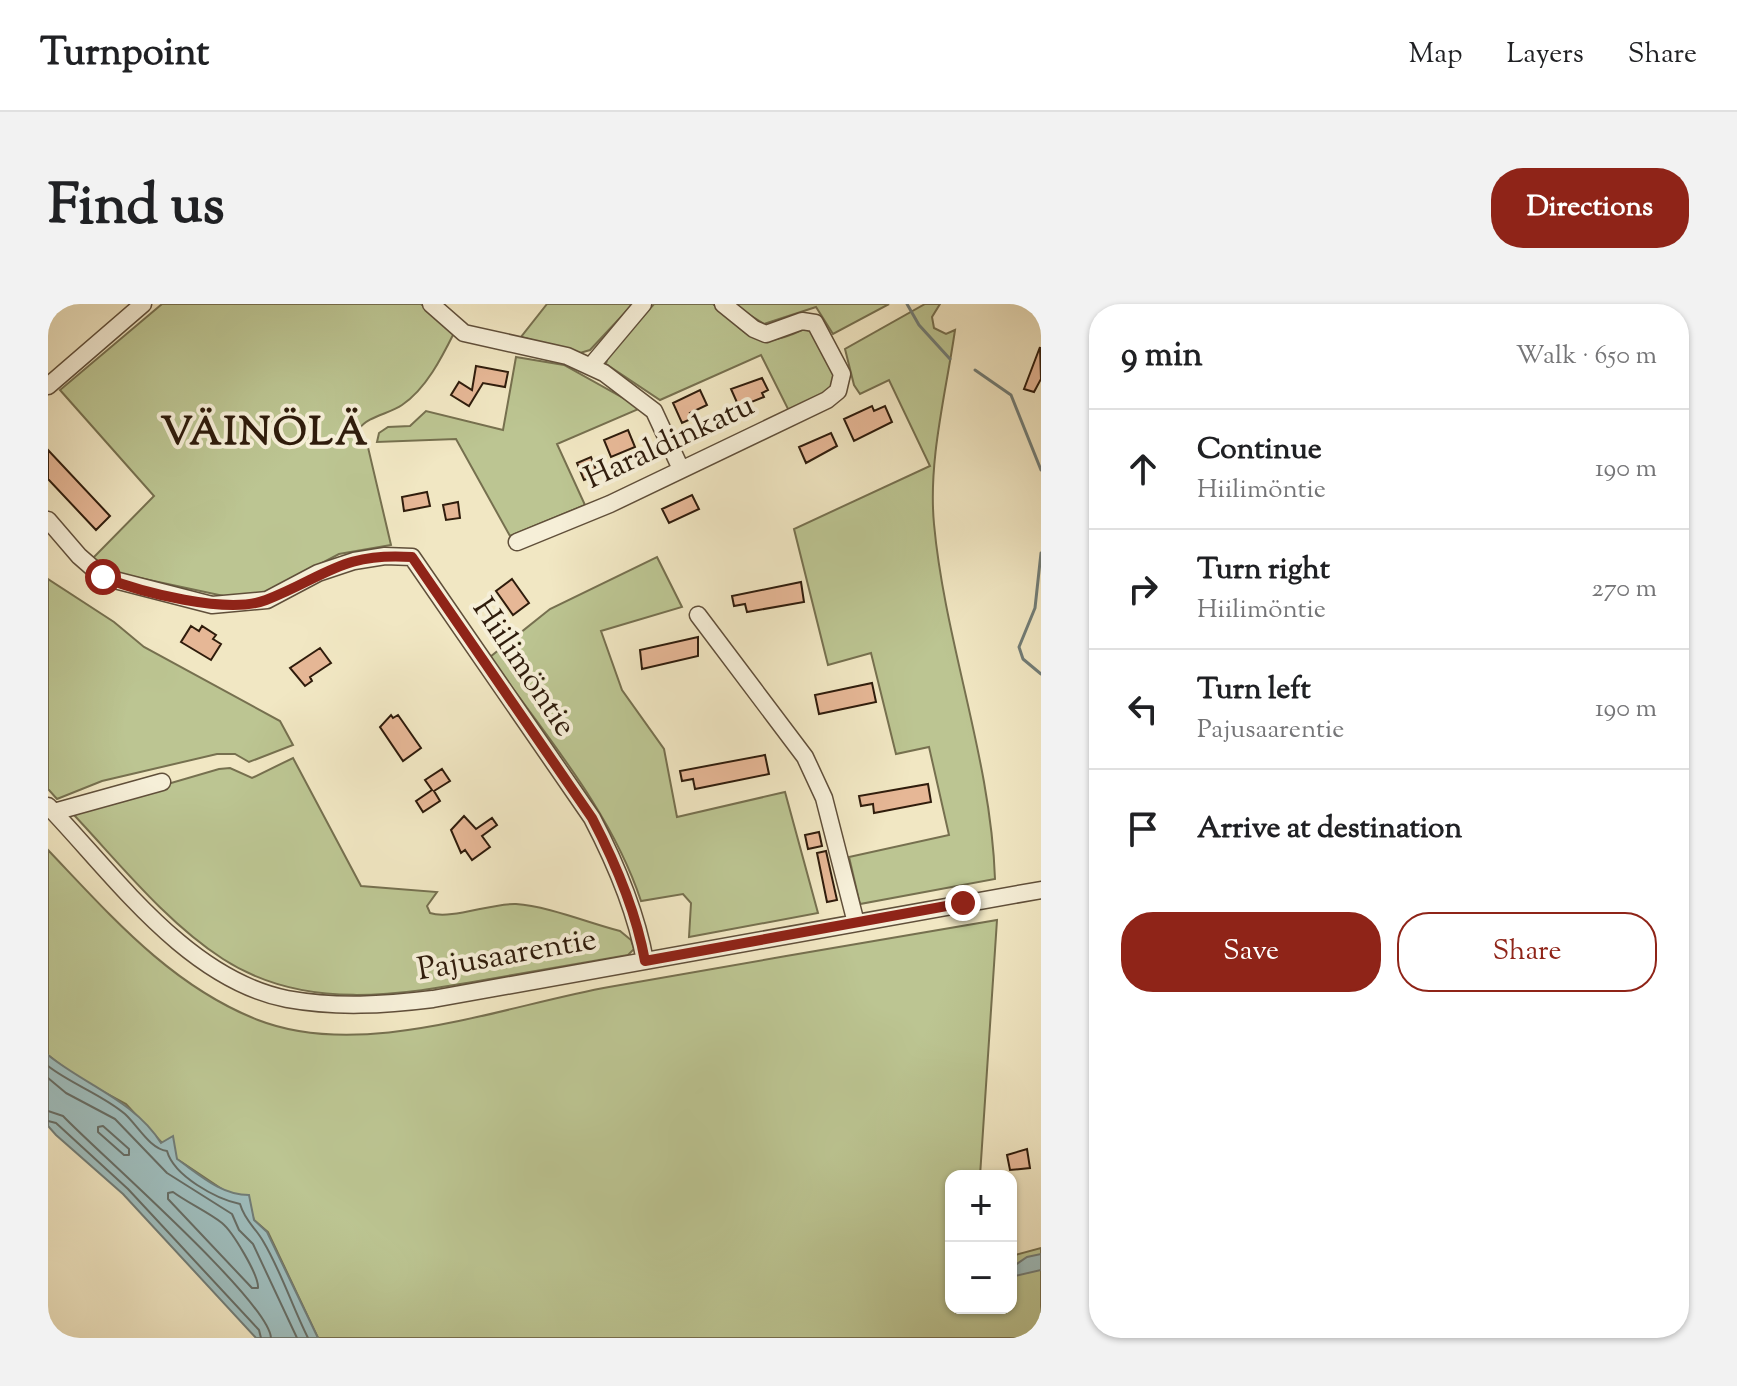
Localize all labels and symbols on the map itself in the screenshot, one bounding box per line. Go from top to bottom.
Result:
street label: Haraldinkatu [578,384,762,502]
district label: VÄINÖLÄ [161,406,369,463]
route start [85,559,121,595]
street label: Hiilimöntie [460,589,586,747]
route end [945,885,981,921]
street label: Pajusaarentie [414,918,600,994]

